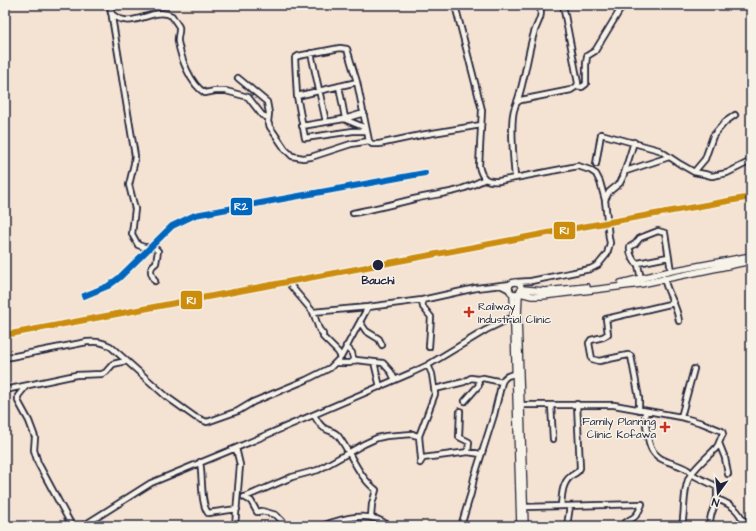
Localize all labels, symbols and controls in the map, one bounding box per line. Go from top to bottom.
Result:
line badge: R2 [230,197,253,216]
text: R2 [234,199,249,214]
line badge: R1 [553,221,576,240]
text: R1 [559,223,569,238]
marker: Bauchi [371,258,385,272]
place label: Bauchi [361,273,395,288]
line badge: R1 [180,290,203,310]
text: R1 [186,293,196,308]
place label: Railway Industrial Clinic [478,299,551,327]
marker: Railway Industrial Clinic [463,306,475,318]
place label: Family Planning Clinic Kofawa [582,414,656,442]
marker: Family Planning Clinic Kofawa [659,421,671,433]
north arrow [698,473,738,513]
text: N [710,494,721,510]

